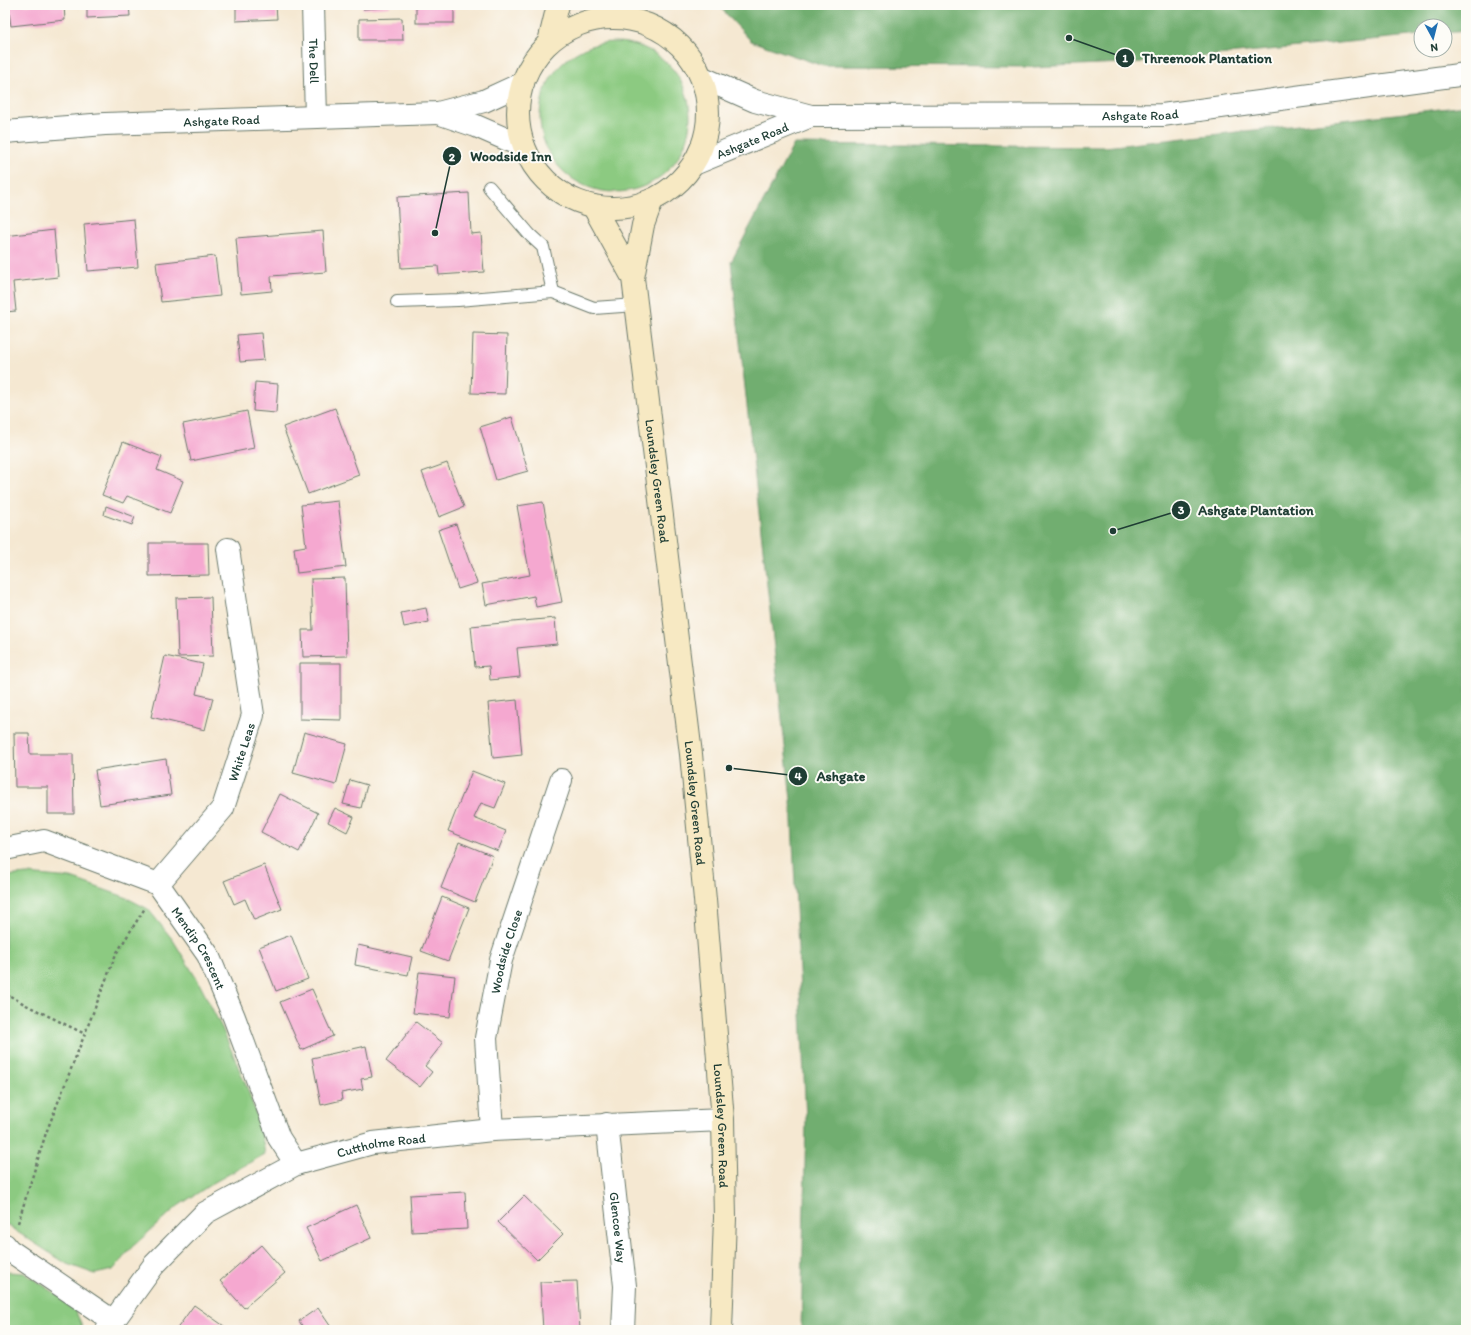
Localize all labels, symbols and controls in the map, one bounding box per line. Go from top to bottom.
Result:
north arrow [1413,18,1453,58]
street label: The Dell [306,38,323,84]
text: N [1430,41,1439,54]
callout: Threenook Plantation [1115,45,1280,71]
text: Threenook Plantation [1141,50,1272,67]
text: 1 [1122,51,1128,65]
street label: Ashgate Road [1102,105,1179,123]
street label: Ashgate Road [183,111,260,129]
street label: Ashgate Road [714,119,791,162]
callout: Woodside Inn [442,143,560,169]
text: Woodside Inn [470,148,552,165]
text: 2 [449,150,456,164]
street label: Loundsley Green Road [643,418,673,544]
callout: Ashgate Plantation [1171,497,1321,523]
text: Ashgate Plantation [1197,502,1314,519]
text: 3 [1178,503,1185,517]
street label: White Leas [225,720,258,783]
street label: Loundsley Green Road [682,740,709,866]
callout: Ashgate [788,763,873,789]
text: Ashgate [816,768,866,785]
text: 4 [794,769,802,783]
street label: Mendip Crescent [169,904,229,992]
street label: Woodside Close [487,907,525,995]
street label: Loundsley Green Road [711,1063,732,1188]
street label: Cuttholme Road [335,1130,426,1160]
street label: Glencoe Way [607,1191,630,1264]

